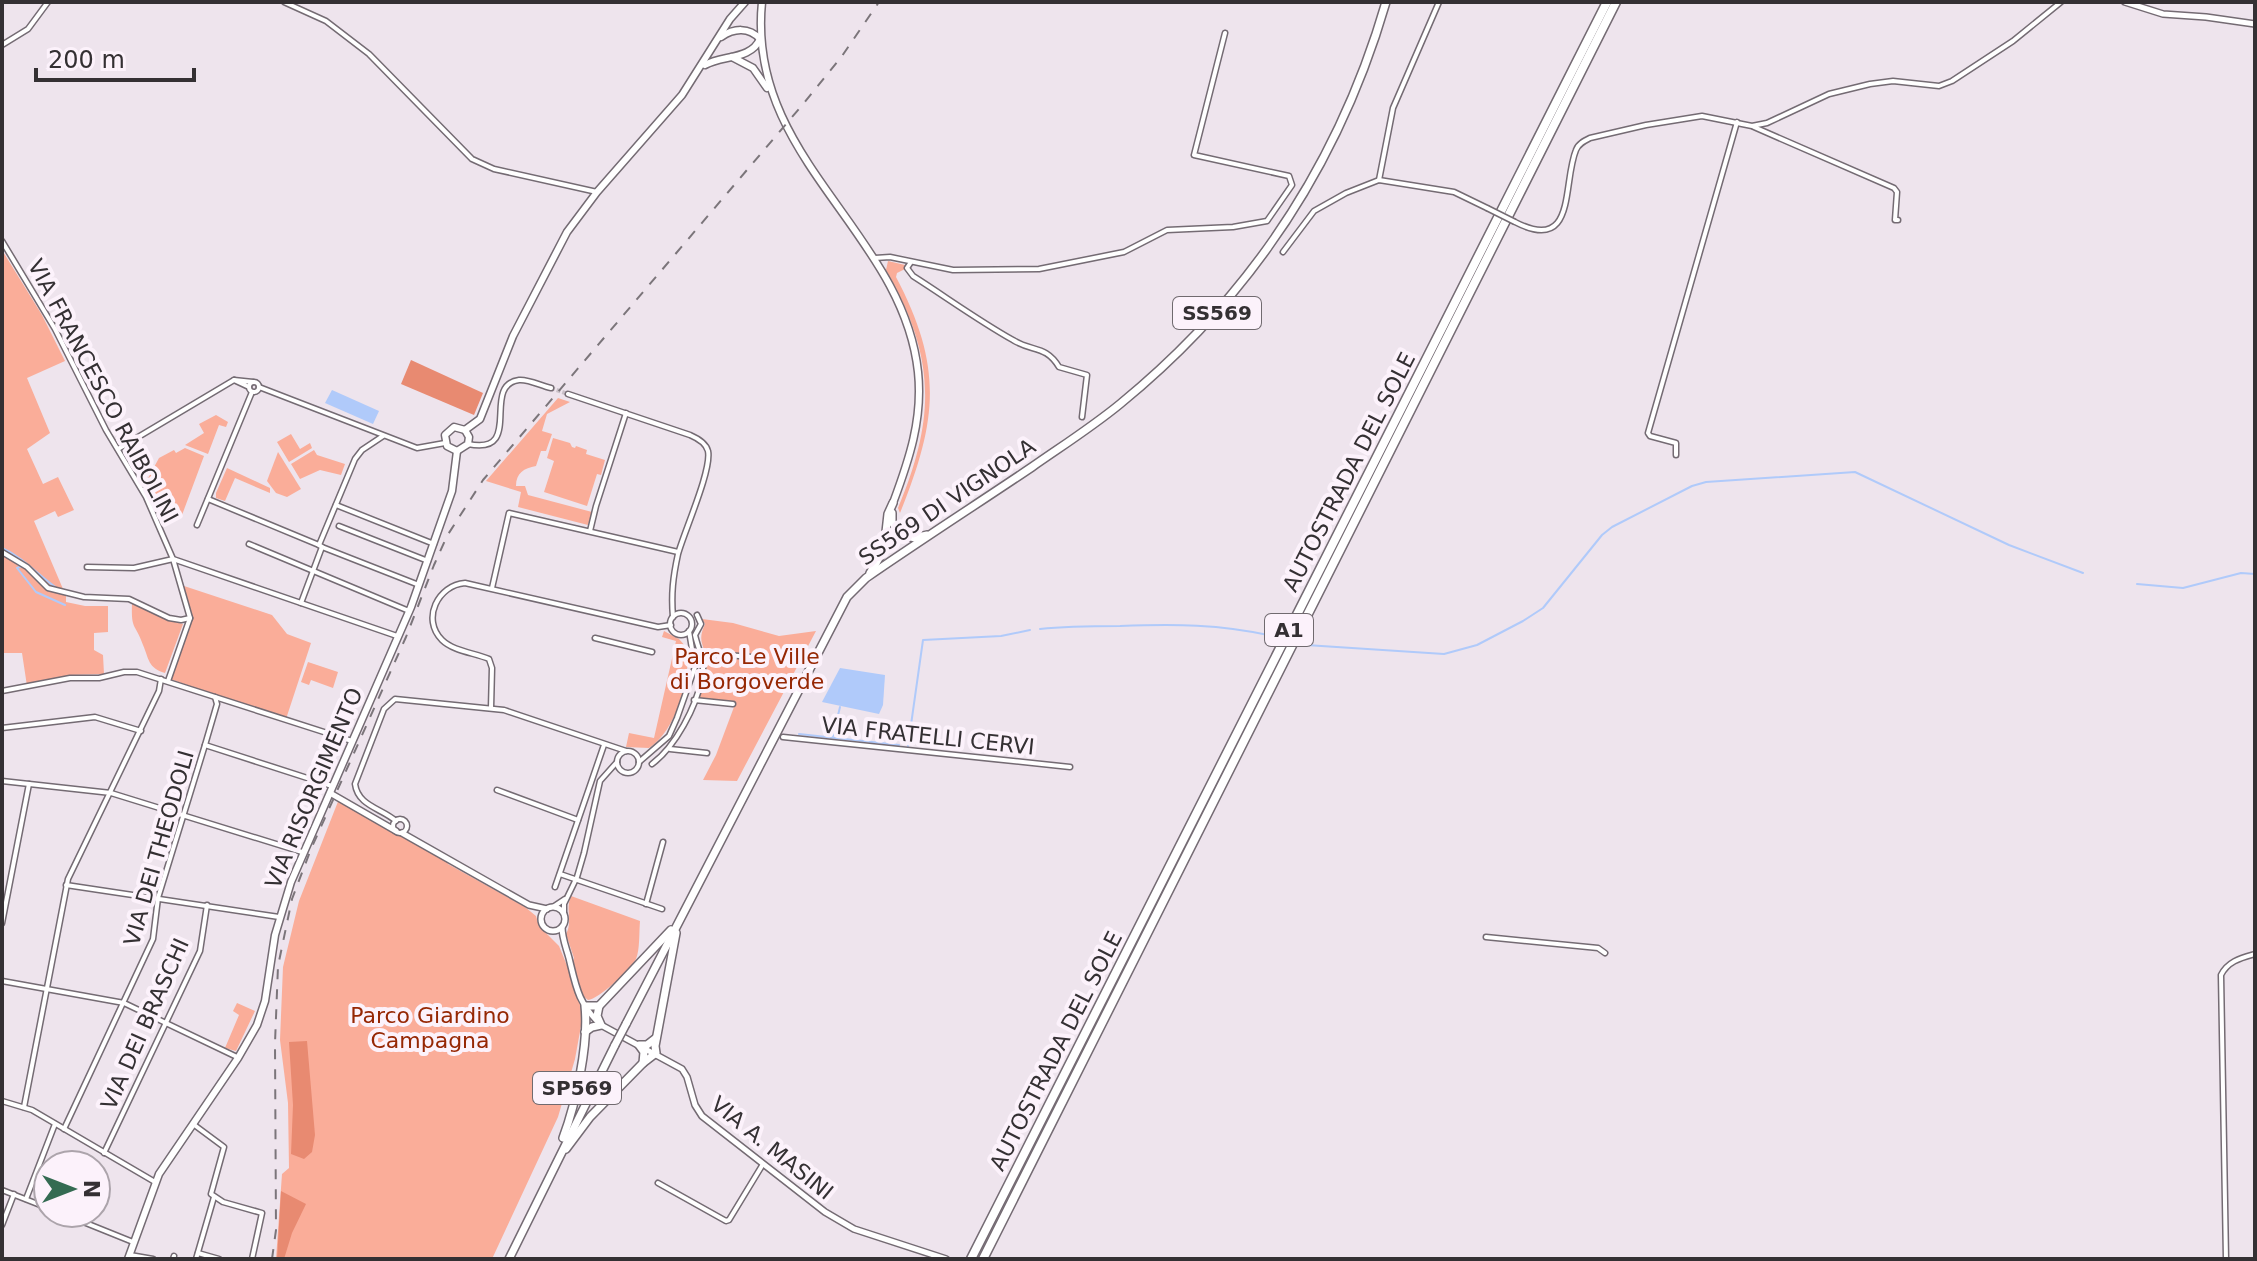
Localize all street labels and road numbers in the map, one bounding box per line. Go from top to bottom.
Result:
street label: VIA FRANCESCO RAIBOLINI [23,255,183,527]
road number: SS569 [1173,297,1261,329]
street label: AUTOSTRADA DEL SOLE [1278,348,1420,596]
street label: SS569 DI VIGNOLA [854,434,1040,570]
road number: A1 [1265,614,1313,646]
street label: VIA RISORGIMENTO [260,684,368,892]
street label: VIA FRATELLI CERVI [820,712,1036,760]
street label: VIA DEI THEODOLI [119,747,199,949]
street label: AUTOSTRADA DEL SOLE [985,927,1127,1175]
street label: VIA DEI BRASCHI [96,934,194,1114]
road number: SP569 [533,1072,621,1104]
street label: VIA A. MASINI [706,1091,838,1205]

